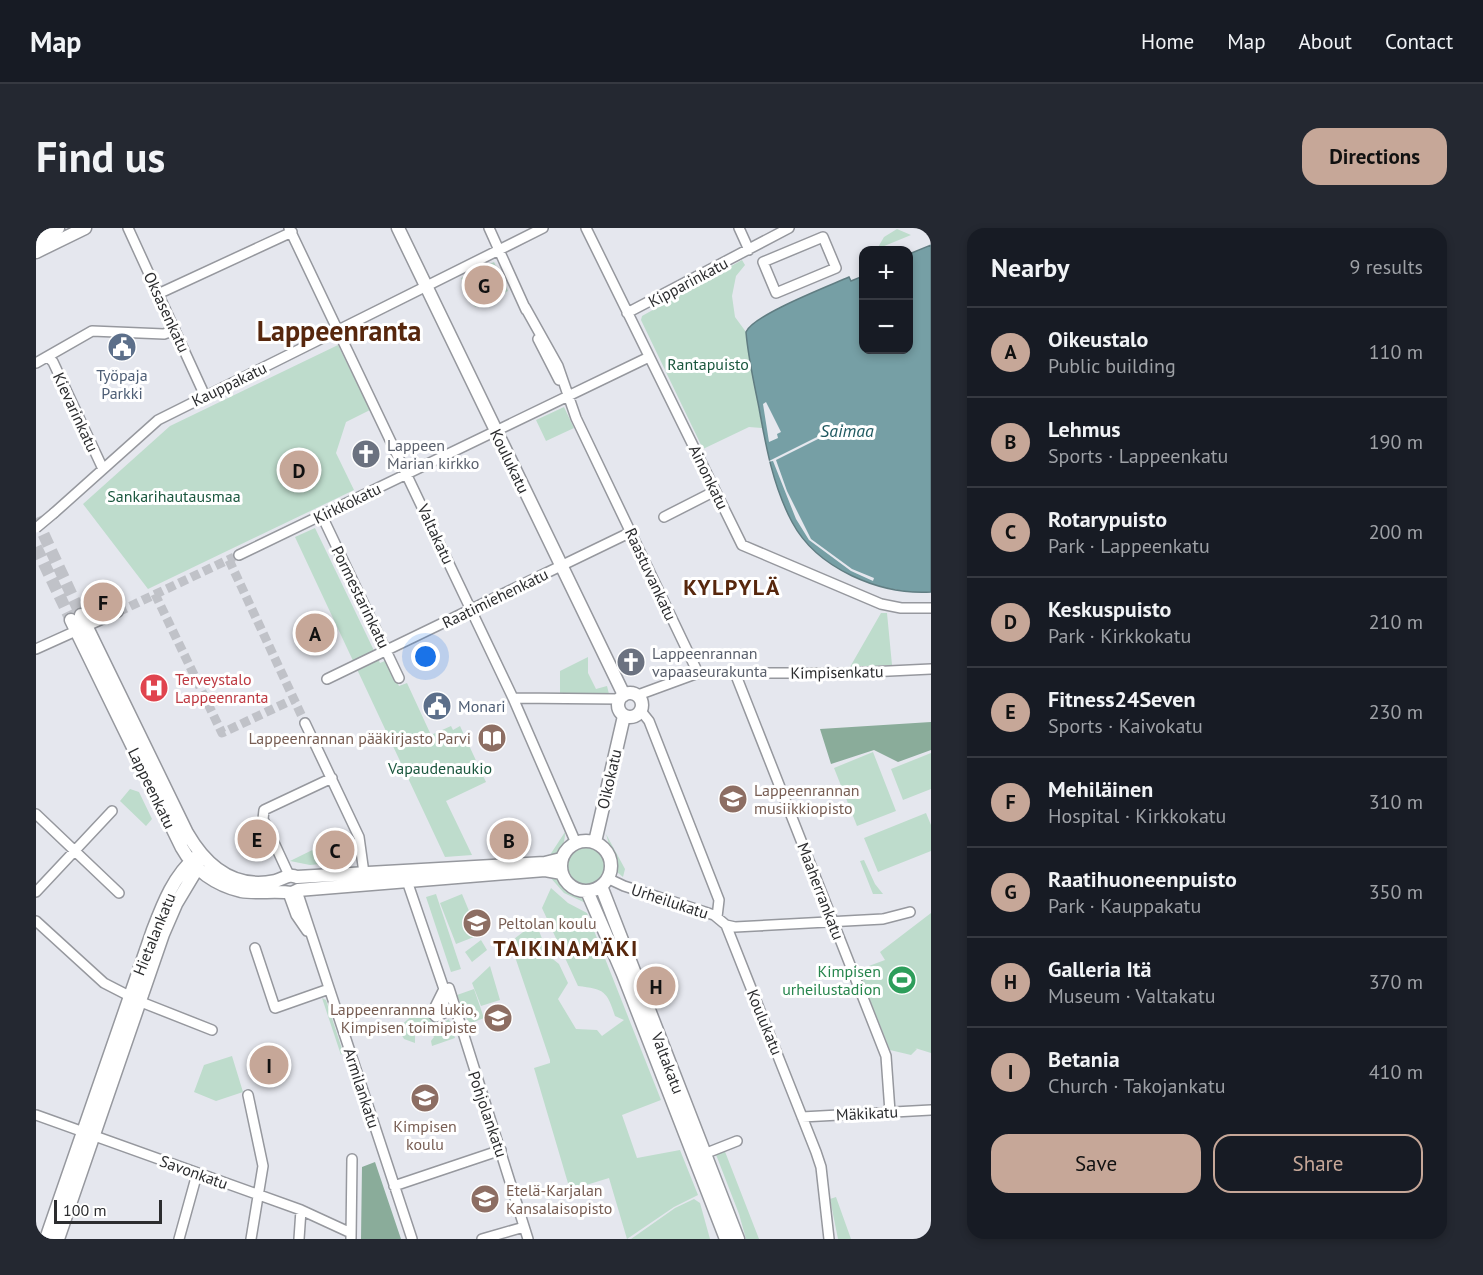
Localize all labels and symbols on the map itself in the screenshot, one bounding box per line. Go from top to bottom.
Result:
street label: Kipparinkatu [645,253,731,311]
pin: G [464,262,504,308]
street label: Oksasenkatu [140,269,194,355]
district label: Lappeenranta [257,312,421,349]
public building icon: Työpaja Parkki [106,331,138,363]
park label: Rantapuisto [667,354,749,374]
street label: Kauppakatu [188,357,270,411]
place label: Työpaja Parkki [96,365,148,403]
street label: Kievarinkatu [49,369,103,455]
water label: Saimaa [820,419,874,442]
street label: Koulukatu [486,426,534,496]
place label: Lappeen Marian kirkko [387,435,479,473]
church icon: Lappeen Marian kirkko [350,438,382,470]
street label: Ainonkatu [685,441,733,513]
pin: D [280,448,318,492]
street label: Kirkkokatu [310,478,384,528]
park label: Sankarihautausmaa [107,486,241,506]
street label: Valtakatu [413,500,459,567]
street label: Raastuvankatu [621,524,681,624]
street label: Pormestarinkatu [328,542,394,652]
street label: Raatimiehenkatu [439,564,551,632]
district label: KYLPYLÄ [683,573,781,601]
pin: F [84,580,122,625]
pin: A [296,610,334,656]
your location [411,642,440,671]
place label: Lappeenrannan vapaaseurakunta [652,643,767,681]
church icon: Lappeenrannan vapaaseurakunta [615,646,647,678]
street label: Kimpisenkatu [790,661,884,683]
place label: Terveystalo Lappeenranta [175,669,269,707]
hospital icon: Terveystalo Lappeenranta [138,672,170,704]
public building icon: Monari [421,690,453,722]
place label: Monari [458,696,506,716]
library icon: Lappeenrannan pääkirjasto Parvi [476,722,508,754]
place label: Lappeenrannan pääkirjasto Parvi [248,728,471,748]
street label: Lappeenkatu [124,744,180,832]
street label: Oikokatu [592,747,626,811]
park label: Vapaudenaukio [387,758,492,778]
place label: Lappeenrannan musiikkiopisto [754,780,860,818]
school or university icon: Lappeenrannan musiikkiopisto [717,783,749,815]
pin: E [238,816,276,862]
pin: B [490,818,528,862]
pin: C [316,828,354,872]
street label: Maaherrankatu [793,840,849,942]
street label: Urheilukatu [629,879,711,923]
street label: Hietalankatu [128,890,180,978]
school or university icon: Peltolan koulu [461,907,493,939]
place label: Peltolan koulu [498,913,597,933]
district label: TAIKINAMÄKI [493,934,639,962]
place label: Kimpisen urheilustadion [782,961,881,999]
pin: H [636,964,676,1008]
sports icon: Kimpisen urheilustadion [886,964,918,996]
street label: Koulukatu [743,986,787,1058]
place label: Lappeenrannna lukio, Kimpisen toimipiste [330,999,477,1037]
school or university icon: Lappeenrannna lukio, Kimpisen toimipiste [482,1002,514,1034]
street label: Valtakatu [647,1029,689,1096]
pin: I [250,1042,288,1088]
street label: Armilankatu [340,1045,384,1131]
street label: Pohjolankatu [464,1068,512,1160]
school or university icon: Kimpisen koulu [409,1082,441,1114]
street label: Mäkikatu [835,1101,899,1125]
place label: Kimpisen koulu [393,1116,457,1154]
street label: Savonkatu [157,1150,231,1194]
place label: Etelä-Karjalan Kansalaisopisto [506,1180,612,1218]
school or university icon: Etelä-Karjalan Kansalaisopisto [469,1183,501,1215]
scale bar [54,1197,162,1224]

